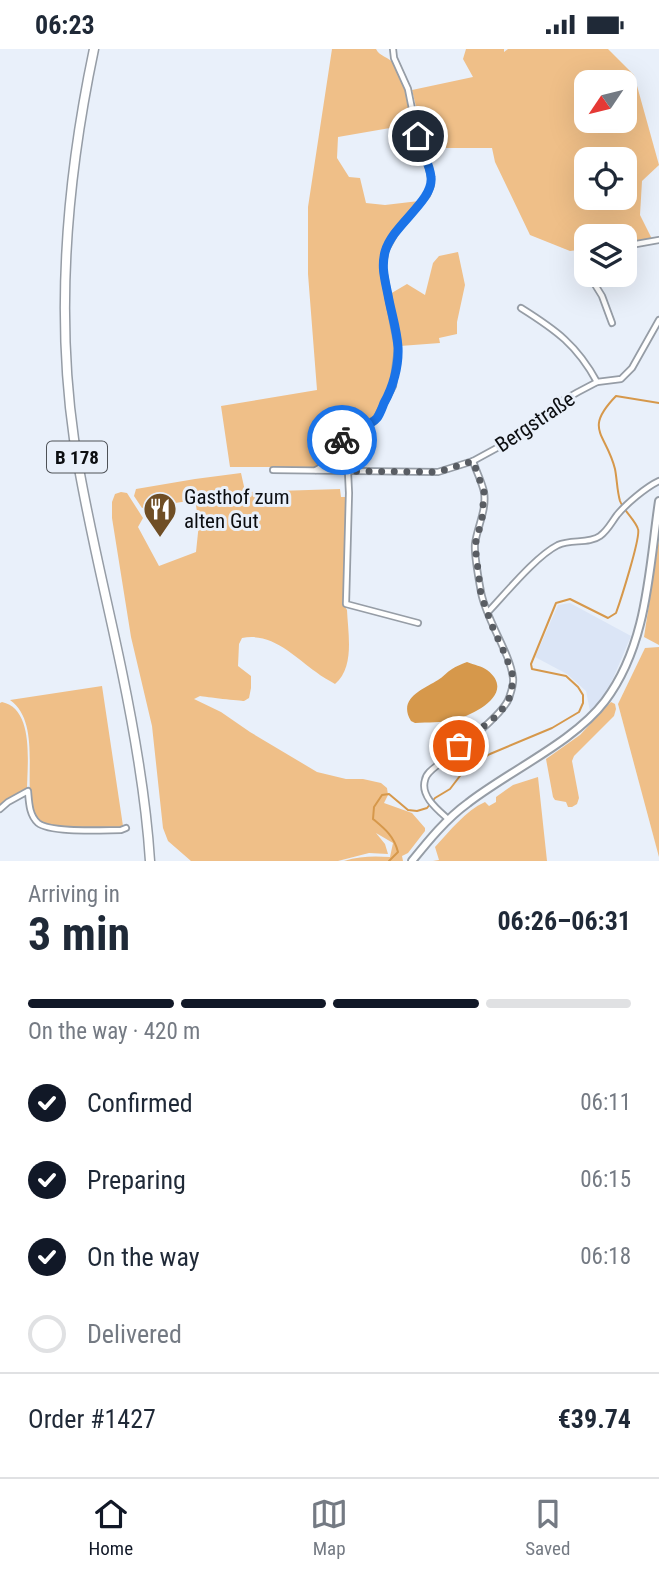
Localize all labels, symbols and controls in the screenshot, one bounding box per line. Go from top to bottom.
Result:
text: 06:23 [35,10,95,40]
north arrow [574,70,637,133]
map controls [574,70,637,287]
pin [388,106,448,166]
icon: home [399,117,437,155]
button: locate [574,147,637,210]
button: layers [574,224,637,287]
street label: Bergstraße [491,387,579,457]
courier [307,405,377,475]
icon: bike [323,421,361,459]
road number: B 178 [47,441,107,473]
place label: Gasthof zum alten Gut [184,485,290,533]
restaurant icon: Gasthof zum alten Gut [141,490,179,539]
pin [429,716,489,776]
icon: bag [440,727,478,765]
text: Arriving in [28,881,120,908]
text: 06:26–06:31 [497,906,631,936]
text: 3 min [28,907,130,961]
text: On the way · 420 m [28,1018,200,1045]
icon: check [28,1084,66,1122]
text: Confirmed [87,1088,193,1118]
text: 06:11 [580,1089,631,1116]
icon: check [28,1161,66,1199]
text: Preparing [87,1165,186,1195]
text: 06:15 [580,1166,631,1193]
icon: check [28,1238,66,1276]
text: On the way [87,1242,200,1272]
text: 06:18 [580,1243,631,1270]
text: Delivered [87,1319,182,1349]
text: Order #1427 [28,1404,156,1434]
text: €39.74 [558,1404,631,1434]
tab: Home [89,1495,133,1560]
tab: Map [310,1495,348,1560]
tab: Saved [525,1495,570,1560]

